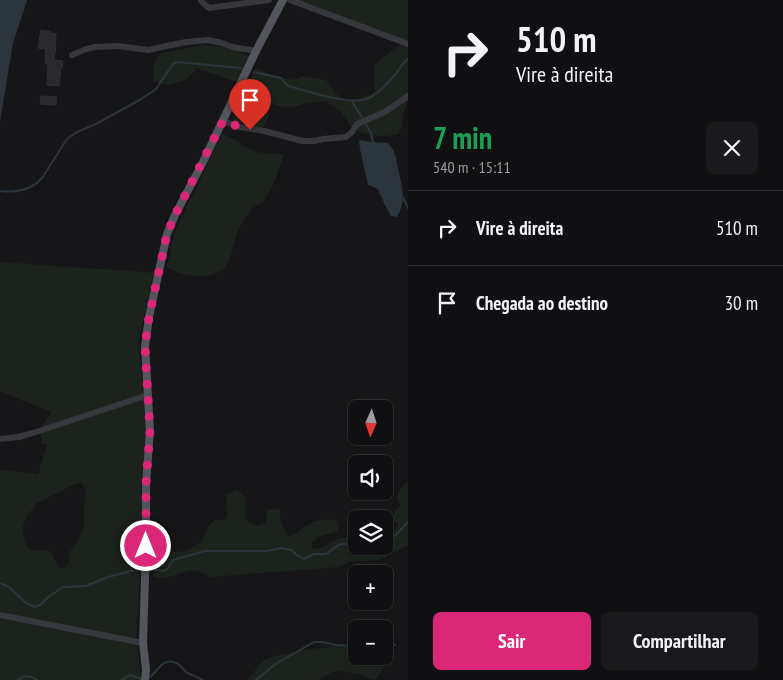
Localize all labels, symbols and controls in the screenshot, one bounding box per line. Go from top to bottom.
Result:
text: 510 m [516,16,597,62]
icon: right [433,20,498,85]
text: Vire à direita [516,60,613,88]
pin [229,79,271,130]
icon: arrive [236,86,264,114]
text: 7 min [433,118,492,157]
button: close [706,122,758,174]
text: 540 m · 15:11 [433,157,511,177]
icon: right [433,214,461,242]
text: Vire à direita [476,216,563,240]
text: 510 m [716,216,758,240]
icon: arrive [433,289,461,317]
text: Chegada ao destino [476,291,608,315]
text: 30 m [725,291,758,315]
north arrow [348,400,392,445]
map controls [348,400,393,665]
button: sound [348,455,393,500]
button: layers [348,510,393,555]
position arrow [119,519,171,571]
button: + [348,565,393,610]
button: Sair [433,612,591,670]
button: Compartilhar [601,612,758,670]
button: − [348,620,393,665]

